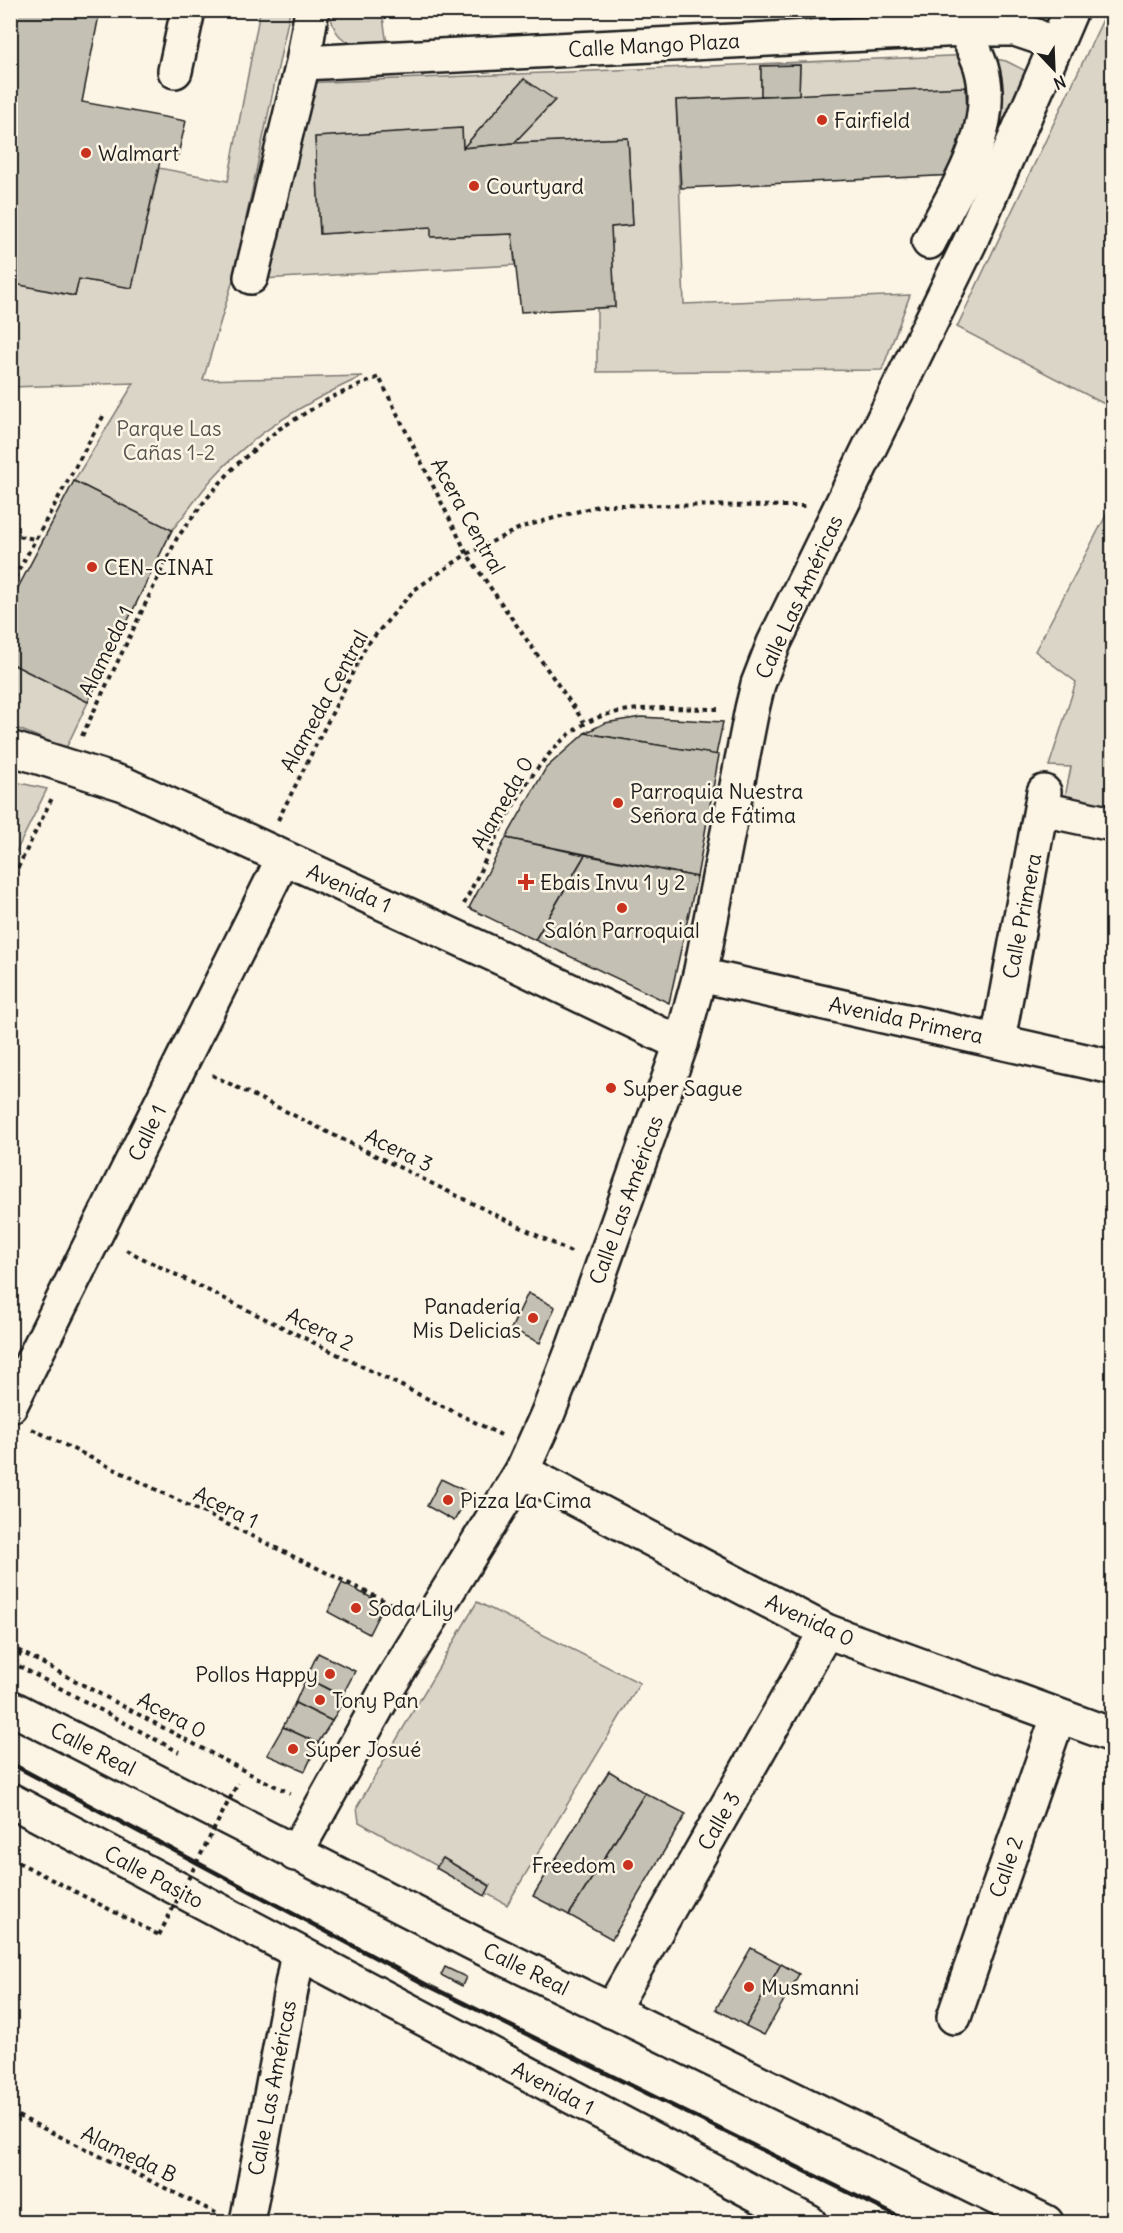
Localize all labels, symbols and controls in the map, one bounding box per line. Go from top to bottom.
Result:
street label: Calle Mango Plaza [567,27,741,63]
north arrow [1024,39,1084,99]
text: N [1051,71,1069,94]
place label: Fairfield [834,107,910,134]
marker: Fairfield [815,113,829,127]
place label: Walmart [98,140,179,167]
marker: Walmart [79,146,93,160]
place label: Courtyard [486,173,584,200]
marker: Courtyard [467,179,481,193]
park label: Parque Las Cañas 1-2 [116,415,222,466]
street label: Acera Central [425,453,511,579]
street label: Calle Las Américas [749,511,849,683]
place label: CEN-CINAI [104,554,214,581]
marker: CEN-CINAI [85,560,99,574]
street label: Alameda 1 [72,601,140,701]
street label: Alameda Central [274,625,374,777]
street label: Alameda 0 [465,752,539,854]
place label: Parroquia Nuestra Señora de Fátima [630,778,803,829]
marker: Parroquia Nuestra Señora de Fátima [611,796,625,810]
street label: Calle Primera [997,851,1047,981]
street label: Avenida 1 [303,857,395,919]
place label: Ebais Invu 1 y 2 [540,869,685,896]
marker: Ebais Invu 1 y 2 [517,873,535,891]
marker: Salón Parroquial [615,901,629,915]
place label: Salón Parroquial [544,917,700,944]
street label: Avenida Primera [826,990,986,1050]
place label: Super Sague [623,1075,743,1102]
marker: Super Sague [604,1081,618,1095]
street label: Calle 1 [122,1100,172,1166]
street label: Calle Las Américas [583,1112,669,1288]
street label: Acera 3 [361,1122,437,1178]
place label: Panadería Mis Delicias [412,1293,521,1344]
street label: Acera 2 [282,1301,358,1357]
marker: Panadería Mis Delicias [526,1311,540,1325]
street label: Acera 1 [189,1480,263,1534]
place label: Pizza La Cima [460,1487,591,1514]
marker: Pizza La Cima [441,1493,455,1507]
street label: Avenida 0 [761,1588,859,1652]
place label: Soda Lily [368,1595,454,1622]
marker: Soda Lily [349,1601,363,1615]
place label: Pollos Happy [195,1661,318,1688]
marker: Pollos Happy [323,1667,337,1681]
street label: Acera 0 [133,1686,211,1744]
place label: Tony Pan [332,1687,419,1714]
marker: Tony Pan [313,1693,327,1707]
street label: Calle Real [46,1716,140,1782]
place label: Súper Josué [305,1736,421,1763]
marker: Súper Josué [286,1742,300,1756]
street label: Calle 3 [691,1787,747,1855]
street label: Calle 2 [983,1833,1029,1901]
street label: Calle Pasito [100,1840,208,1914]
place label: Freedom [532,1852,616,1879]
marker: Freedom [621,1858,635,1872]
street label: Calle Real [479,1937,573,2001]
place label: Musmanni [761,1974,859,2001]
marker: Musmanni [742,1980,756,1994]
street label: Calle Las Américas [242,1998,302,2178]
street label: Avenida 1 [507,2055,599,2121]
street label: Alameda B [77,2119,181,2189]

